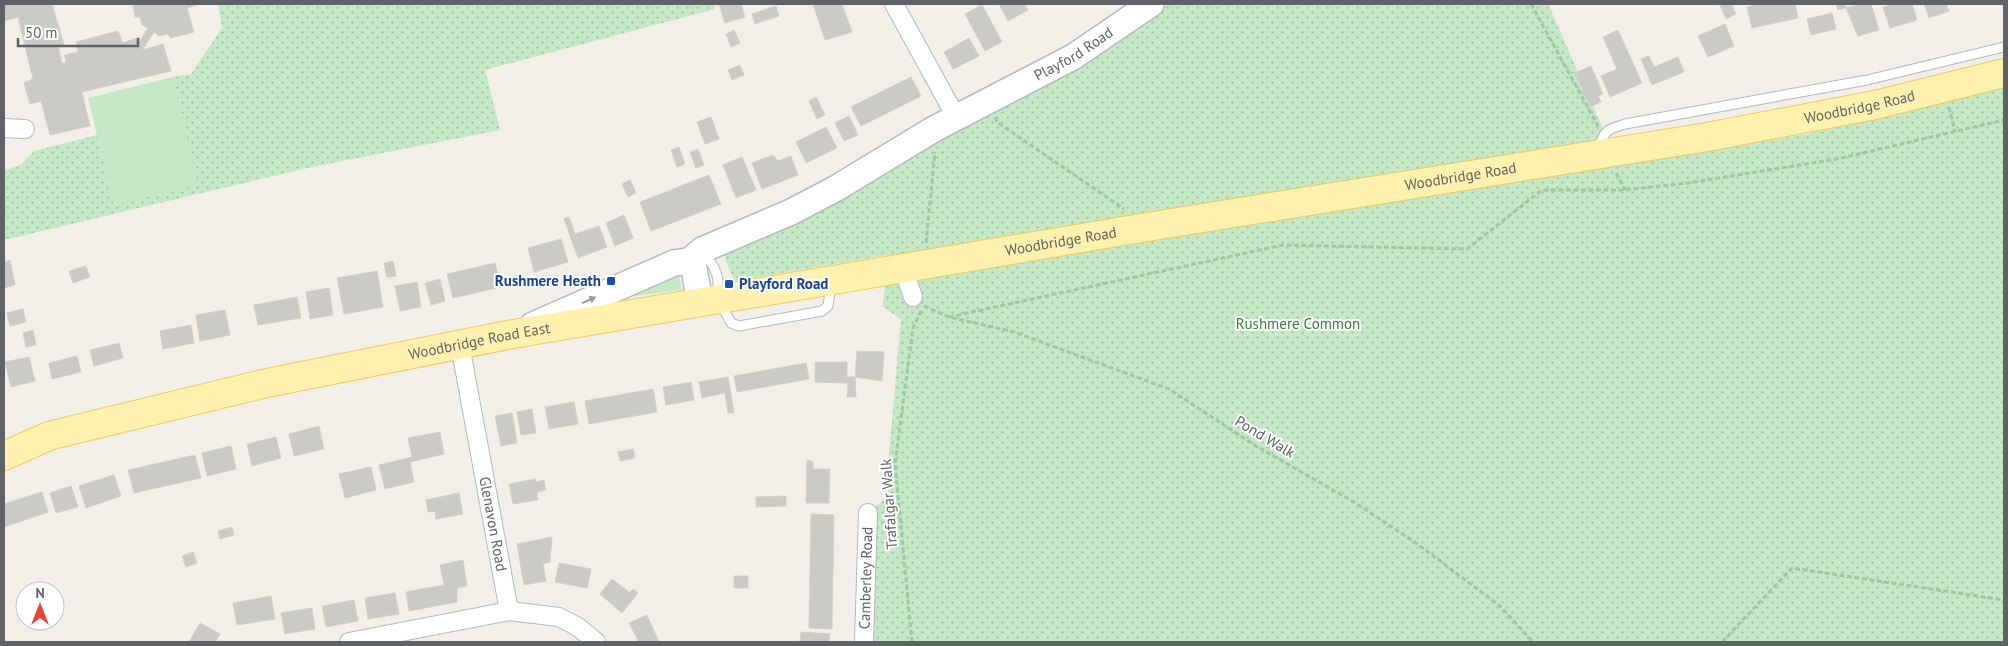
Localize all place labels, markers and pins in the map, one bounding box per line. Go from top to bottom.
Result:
place label: Rushmere Heath [495,271,601,290]
place label: Playford Road [739,274,828,293]
marker: Rushmere Heath [605,275,617,287]
marker: Playford Road [723,278,735,290]

